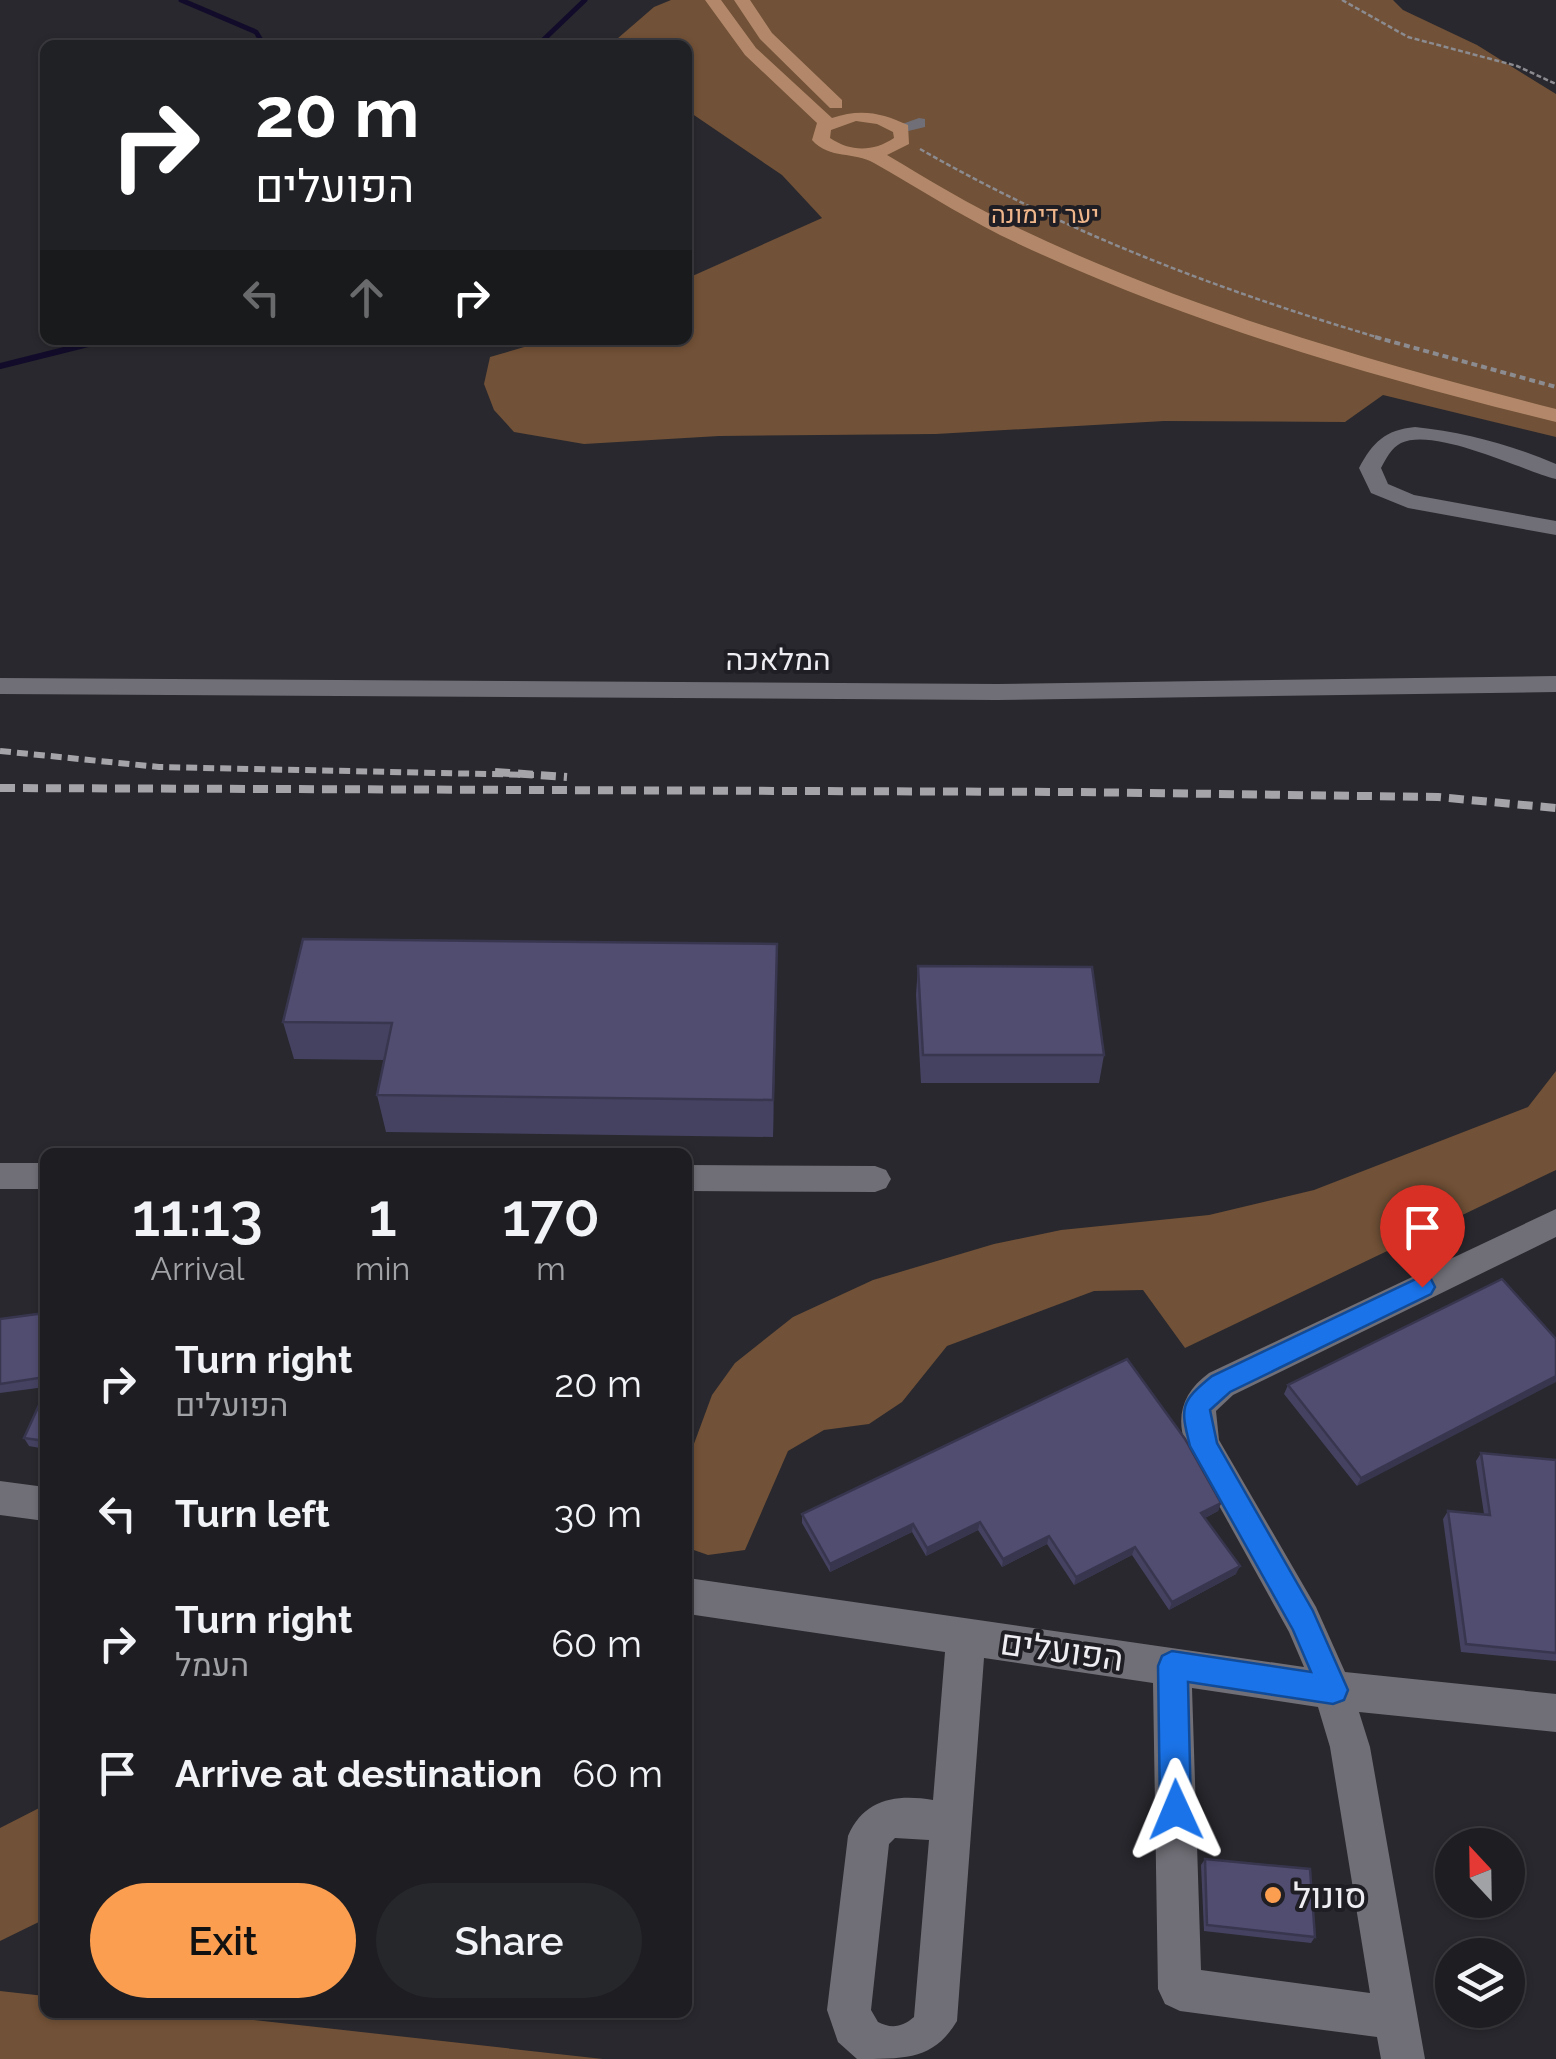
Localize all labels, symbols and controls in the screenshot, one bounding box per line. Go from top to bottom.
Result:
text: 20 m [255,71,419,153]
icon: right [90,80,220,210]
text: הפועלים [255,160,414,213]
park label: יער דימונה [991,199,1099,229]
icon: left [234,270,289,325]
icon: ahead [339,270,394,325]
icon: right [444,270,499,325]
street label: המלאכה [725,642,831,677]
text: 11:13 [132,1180,263,1250]
text: 1 [368,1180,397,1250]
text: 170 [502,1180,600,1250]
pin [1380,1185,1465,1288]
icon: arrive [1395,1200,1450,1255]
text: Arrival [151,1250,244,1287]
text: min [355,1250,410,1287]
text: m [536,1250,566,1287]
text: Turn right [175,1337,352,1382]
icon: right [90,1356,145,1411]
text: 20 m [554,1361,642,1406]
text: הפועלים [175,1386,288,1423]
icon: left [90,1486,145,1541]
text: Turn left [175,1491,330,1536]
text: 30 m [554,1491,642,1536]
text: Turn right [175,1597,352,1642]
icon: right [90,1616,145,1671]
text: 60 m [551,1621,642,1666]
street label: הפועלים [998,1621,1126,1679]
text: העמל [175,1646,249,1683]
icon: arrive [90,1746,145,1801]
text: Arrive at destination [175,1751,542,1796]
text: 60 m [572,1751,663,1796]
position arrow [1124,1758,1228,1862]
north arrow [1435,1828,1525,1918]
map controls [1435,1828,1525,2028]
place label: סונול [1293,1875,1367,1916]
button: Exit [90,1883,356,1998]
button: Share [376,1883,642,1998]
marker: סונול [1262,1884,1284,1906]
button: layers [1435,1938,1525,2028]

